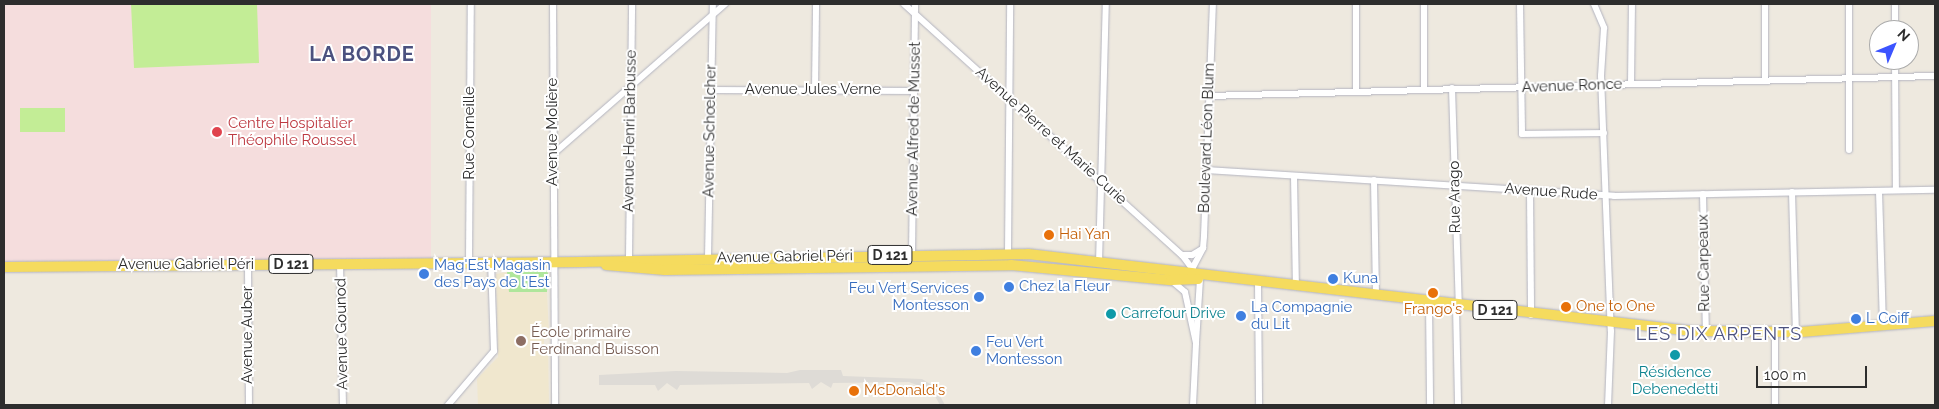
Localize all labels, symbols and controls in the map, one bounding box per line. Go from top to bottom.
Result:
north arrow [1869,20,1919,70]
text: N [1894,26,1913,45]
street label: Avenue Alfred de Musset [903,41,925,217]
district label: LA BORDE [308,42,416,66]
street label: Avenue Henri Barbusse [620,50,640,212]
street label: Avenue Pierre et Marie Curie [972,63,1130,209]
street label: Boulevard Léon Blum [1195,63,1219,213]
street label: Avenue Schœlcher [700,64,720,198]
street label: Avenue Ronce [1521,75,1623,97]
street label: Avenue Molière [544,78,562,186]
street label: Avenue Jules Verne [744,81,882,99]
street label: Rue Corneille [461,86,479,180]
place label: Centre Hospitalier Théophile Roussel [228,114,356,149]
marker: Centre Hospitalier Théophile Roussel [210,125,224,139]
street label: Rue Arago [1445,160,1465,234]
street label: Avenue Rude [1504,180,1598,204]
street label: Rue Carpeaux [1694,214,1714,312]
place label: Hai Yan [1059,226,1111,244]
marker: Hai Yan [1043,229,1055,241]
road number: D 121 [866,244,914,266]
street label: Avenue Gabriel Péri [717,247,853,267]
road number: D 121 [267,252,315,276]
street label: Avenue Gabriel Péri [118,256,254,274]
place label: Mag'Est Magasin des Pays de l'Est [434,256,551,291]
marker: Mag'Est Magasin des Pays de l'Est [418,268,430,280]
place label: Kuna [1343,270,1378,288]
marker: Kuna [1327,273,1339,285]
street label: Avenue Gounod [332,278,352,390]
place label: Chez la Fleur [1019,278,1110,296]
place label: Feu Vert Services Montesson [848,279,969,314]
marker: Chez la Fleur [1003,281,1015,293]
street label: Avenue Auber [239,286,257,384]
marker: Frango's [1427,287,1439,299]
marker: Feu Vert Services Montesson [973,291,985,303]
place label: La Compagnie du Lit [1251,298,1352,333]
road number: D 121 [1471,298,1519,322]
place label: One to One [1576,298,1655,316]
place label: Frango's [1404,301,1462,319]
marker: One to One [1560,301,1572,313]
place label: Carrefour Drive [1121,305,1226,323]
marker: Carrefour Drive [1105,308,1117,320]
marker: La Compagnie du Lit [1235,310,1247,322]
place label: L Coiff [1866,310,1910,328]
marker: L Coiff [1850,313,1862,325]
place label: École primaire Ferdinand Buisson [531,323,659,358]
district label: LES DIX ARPENTS [1634,323,1804,345]
place label: Feu Vert Montesson [986,333,1062,368]
marker: École primaire Ferdinand Buisson [515,335,527,347]
marker: Feu Vert Montesson [970,345,982,357]
marker: Résidence Debenedetti [1669,349,1681,361]
scale bar [1759,356,1870,388]
place label: Résidence Debenedetti [1632,363,1718,398]
text: 100 m [1764,366,1806,384]
place label: McDonald's [864,382,945,400]
marker: McDonald's [848,385,860,397]

